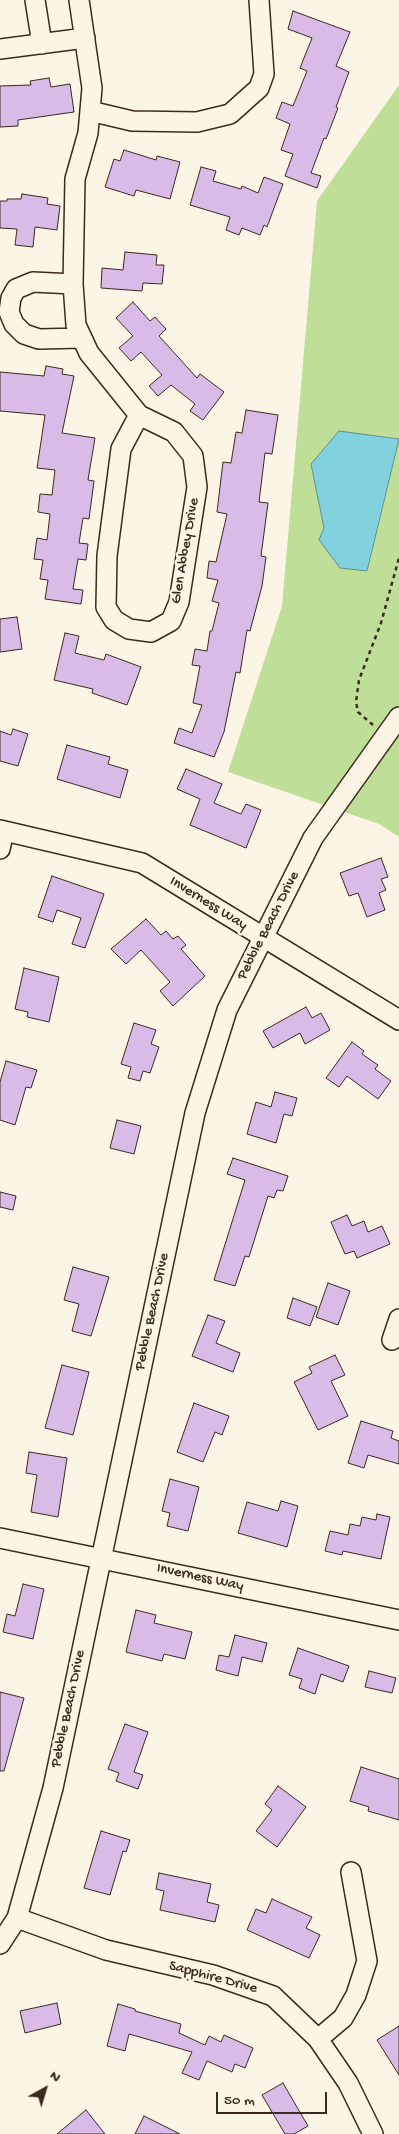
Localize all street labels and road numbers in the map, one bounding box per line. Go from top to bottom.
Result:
street label: Glen Abbey Drive [168,497,204,605]
street label: Pebble Beach Drive [234,869,304,983]
street label: Inverness Way [166,873,250,935]
street label: Pebble Beach Drive [132,1252,174,1372]
street label: Inverness Way [155,1560,245,1596]
street label: Pebble Beach Drive [48,1649,90,1769]
street label: Sapphire Drive [167,1958,259,1998]

